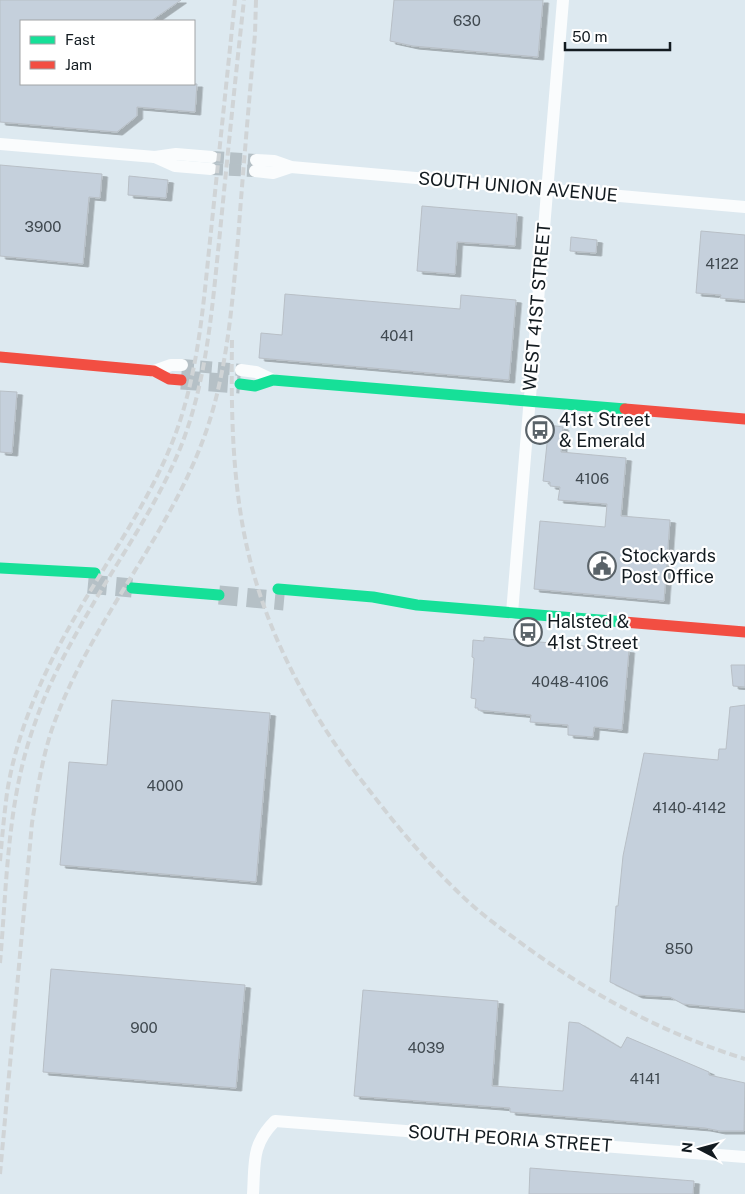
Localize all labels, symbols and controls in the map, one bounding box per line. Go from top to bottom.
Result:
house number: 630 [453,12,481,29]
legend [20,20,195,85]
scale bar [565,20,670,52]
text: 50 m [572,28,607,45]
text: Fast [65,31,95,48]
text: Jam [65,56,92,73]
street label: SOUTH UNION AVENUE [417,167,619,206]
house number: 3900 [25,218,61,235]
street label: WEST 41ST STREET [519,222,554,392]
house number: 4122 [705,255,739,272]
house number: 4041 [380,327,414,344]
place label: 41st Street & Emerald [559,409,651,451]
bus stop icon: 41st Street & Emerald [525,415,555,445]
house number: 4106 [575,470,609,487]
place label: Stockyards Post Office [621,545,716,587]
public building icon: Stockyards Post Office [587,551,617,581]
place label: Halsted & 41st Street [547,611,639,653]
bus stop icon: Halsted & 41st Street [513,617,543,647]
house number: 4048-4106 [531,673,609,690]
house number: 4000 [147,777,183,794]
house number: 4140-4142 [652,799,726,816]
house number: 850 [665,940,693,957]
house number: 900 [130,1019,158,1036]
house number: 4039 [407,1039,445,1056]
house number: 4141 [629,1070,661,1087]
street label: SOUTH PEORIA STREET [407,1121,613,1156]
north arrow [675,1124,725,1174]
text: N [679,1141,696,1154]

